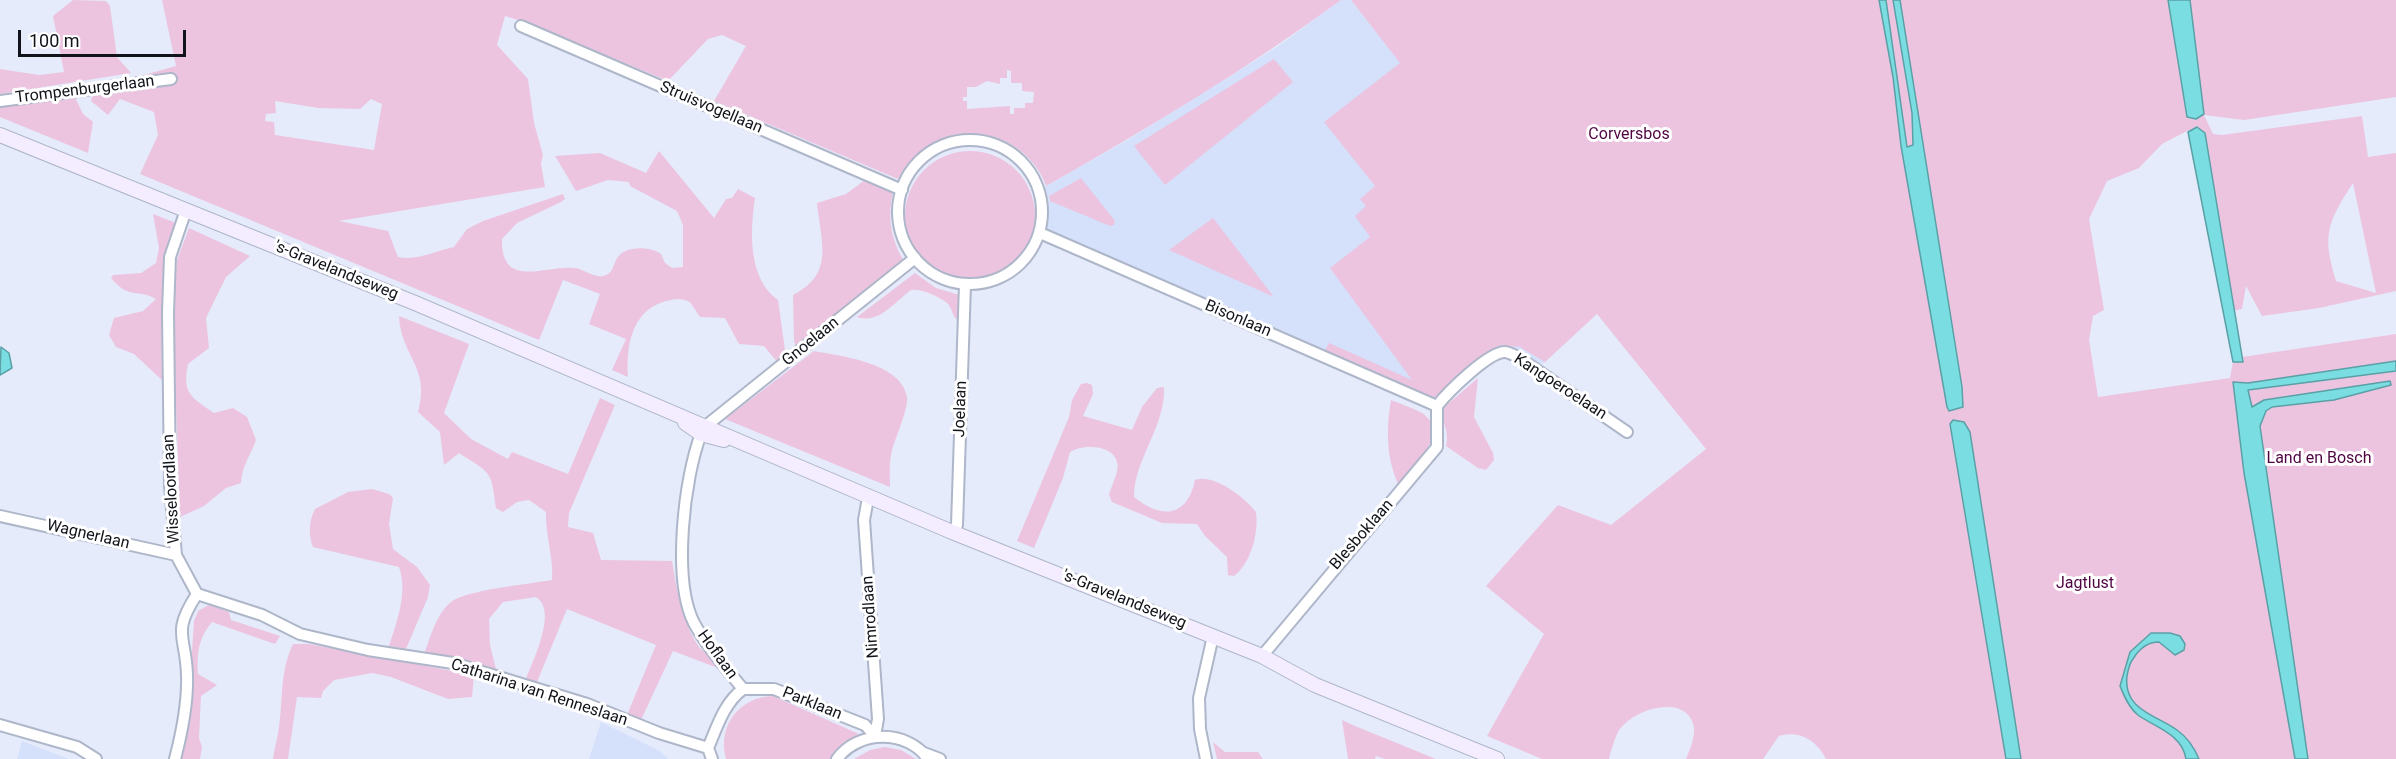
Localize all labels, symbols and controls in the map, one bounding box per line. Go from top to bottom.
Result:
scale bar [21,18,189,56]
text: 100 m [29,30,80,51]
street label: Trompenburgerlaan [14,72,156,108]
street label: Struisvogellaan [657,78,765,138]
park label: Corversbos [1588,125,1670,145]
street label: 's-Gravelandseweg [271,237,401,305]
street label: Bisonlaan [1202,296,1274,342]
street label: Gnoelaan [779,313,843,371]
street label: Kangoeroelaan [1510,350,1610,424]
street label: Joelaan [950,380,972,438]
street label: Wisseloordlaan [160,434,184,544]
park label: Land en Bosch [2267,449,2371,469]
street label: Blesboklaan [1326,496,1398,574]
street label: Wagnerlaan [45,516,131,554]
street label: 's-Gravelandseweg [1059,566,1189,634]
park label: Jagtlust [2056,574,2114,594]
street label: Nimrodlaan [859,575,883,659]
street label: Hoflaan [693,627,741,683]
street label: Catharina van Renneslaan [448,655,630,731]
street label: Parklaan [779,683,845,725]

